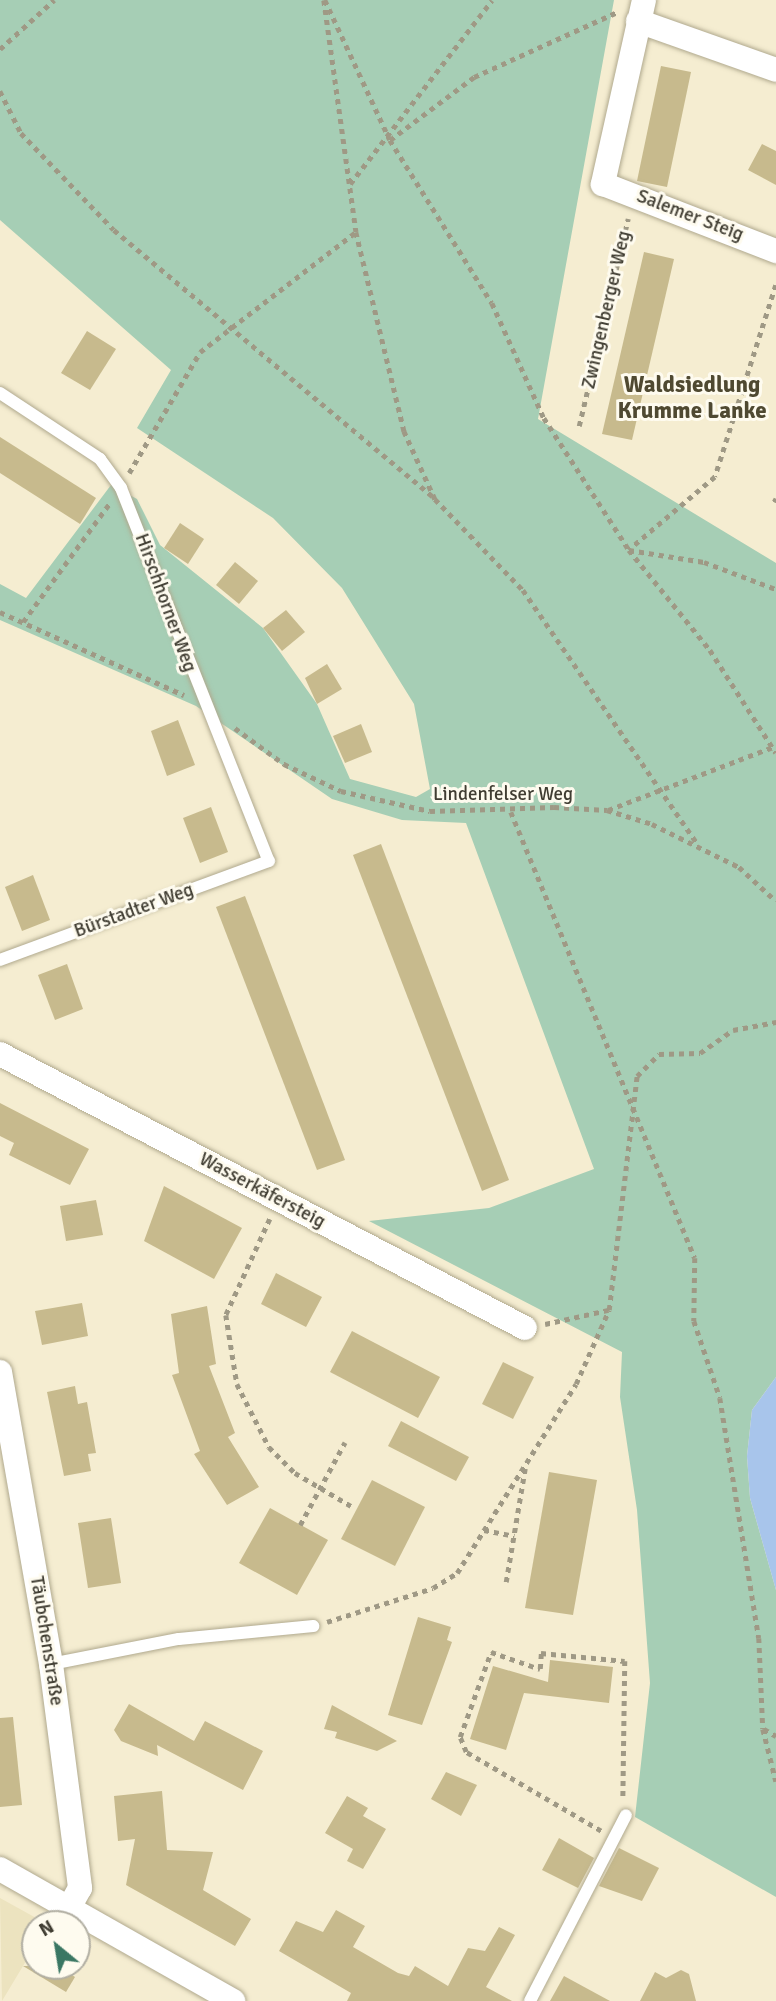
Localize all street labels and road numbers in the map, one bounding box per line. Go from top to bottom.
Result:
street label: Salemer Steig [633,185,747,247]
street label: Zwingenberger Weg [578,229,636,391]
street label: Hirschhorner Weg [129,531,201,675]
street label: Lindenfelser Weg [433,784,573,806]
street label: Bürstadter Weg [71,879,197,943]
street label: Wasserkäfersteig [195,1148,329,1234]
street label: Täubchenstraße [25,1575,67,1707]

